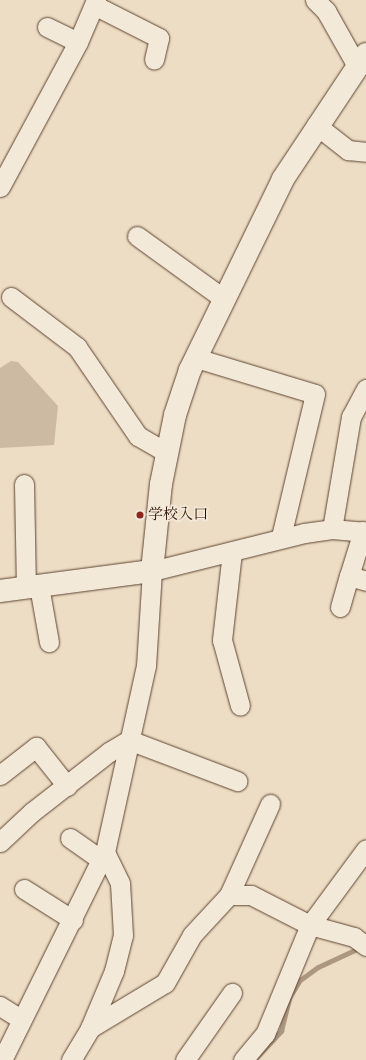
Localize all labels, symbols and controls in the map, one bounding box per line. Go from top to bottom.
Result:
place label: 学校入口 [148,506,208,524]
marker: 学校入口 [135,510,145,520]

